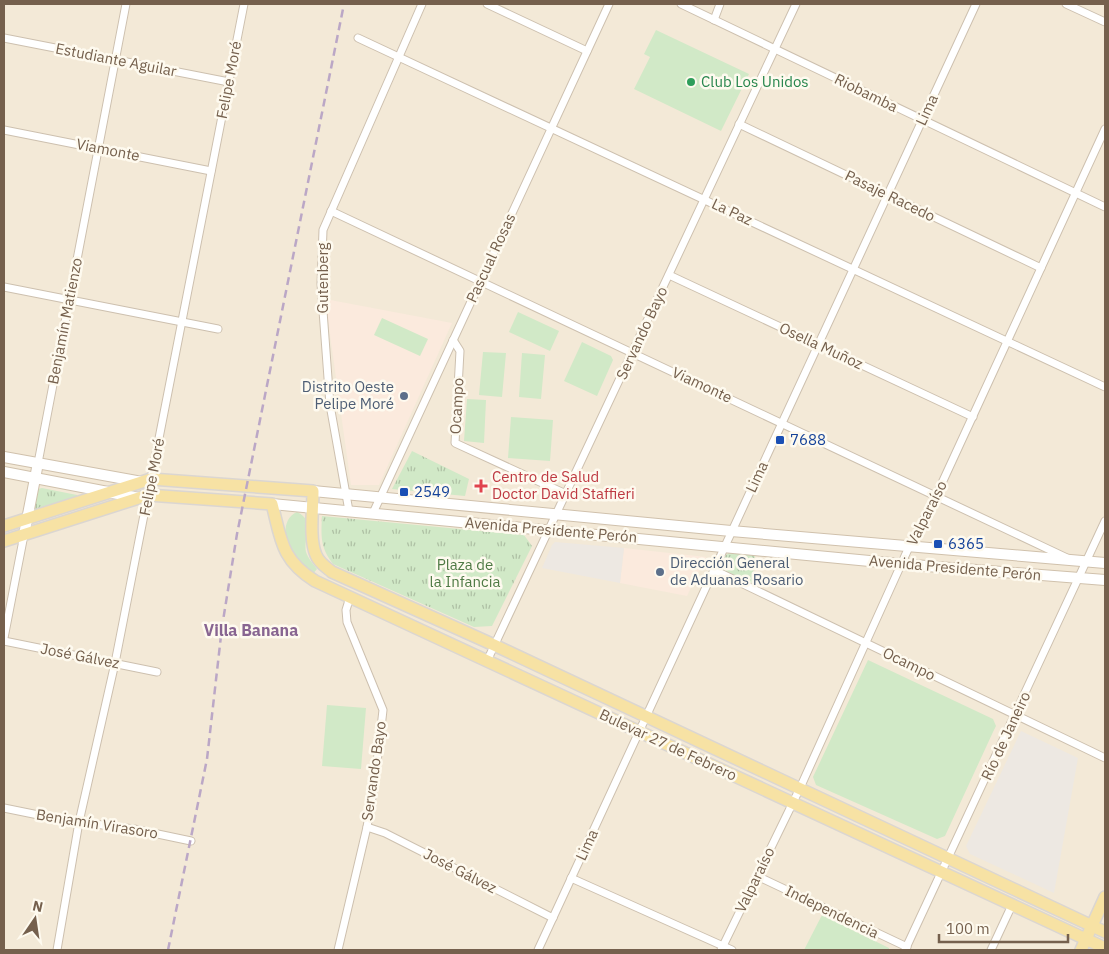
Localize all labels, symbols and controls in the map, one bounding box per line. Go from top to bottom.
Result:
street label: Estudiante Aguilar [54,38,179,81]
street label: Felipe Moré [212,39,245,120]
street label: Riobamba [831,69,901,116]
place label: Club Los Unidos [701,72,809,91]
marker: Club Los Unidos [685,76,697,88]
street label: Lima [911,91,942,128]
street label: Viamonte [75,134,141,165]
street label: Pasaje Racedo [842,166,938,226]
street label: La Paz [709,194,756,229]
street label: Pascual Rosas [462,210,520,305]
street label: Gutenberg [313,242,332,313]
street label: Benjamín Matienzo [43,256,86,386]
street label: Servando Bayo [612,283,671,382]
street label: Osella Muñoz [776,318,866,373]
street label: Viamonte [669,362,735,407]
place label: Distrito Oeste Pelipe Moré [302,377,394,413]
street label: Ocampo [446,377,467,435]
marker: Distrito Oeste Pelipe Moré [398,390,410,402]
place label: 7688 [790,430,826,449]
marker: 7688 [774,434,786,446]
street label: Felipe Moré [135,436,168,517]
street label: Lima [741,458,772,495]
place label: Centro de Salud Doctor David Staffieri [492,467,635,503]
street label: Valparaíso [902,477,951,548]
marker: Centro de Salud Doctor David Staffieri [474,479,488,493]
place label: 2549 [414,482,450,501]
marker: 2549 [398,486,410,498]
street label: Avenida Presidente Perón [464,513,638,546]
place label: 6365 [948,534,984,553]
marker: 6365 [932,538,944,550]
street label: Avenida Presidente Perón [868,551,1042,584]
place label: Dirección General de Aduanas Rosario [670,553,803,589]
park label: Plaza de la Infancia [430,555,500,591]
marker: Dirección General de Aduanas Rosario [654,566,666,578]
district label: Villa Banana [204,620,298,640]
street label: José Gálvez [39,639,121,672]
street label: Ocampo [880,643,939,684]
street label: Río de Janeiro [977,688,1034,783]
street label: Bulevar 27 de Febrero [597,704,740,785]
street label: Servando Bayo [357,720,390,822]
street label: Benjamín Virasoro [35,804,159,843]
street label: Lima [571,826,602,863]
street label: José Gálvez [420,844,500,897]
street label: Valparaíso [731,844,779,916]
street label: Independencia [782,881,882,942]
north arrow [10,894,60,944]
text: N [31,896,45,916]
scale bar [939,912,1068,944]
text: 100 m [946,919,990,938]

